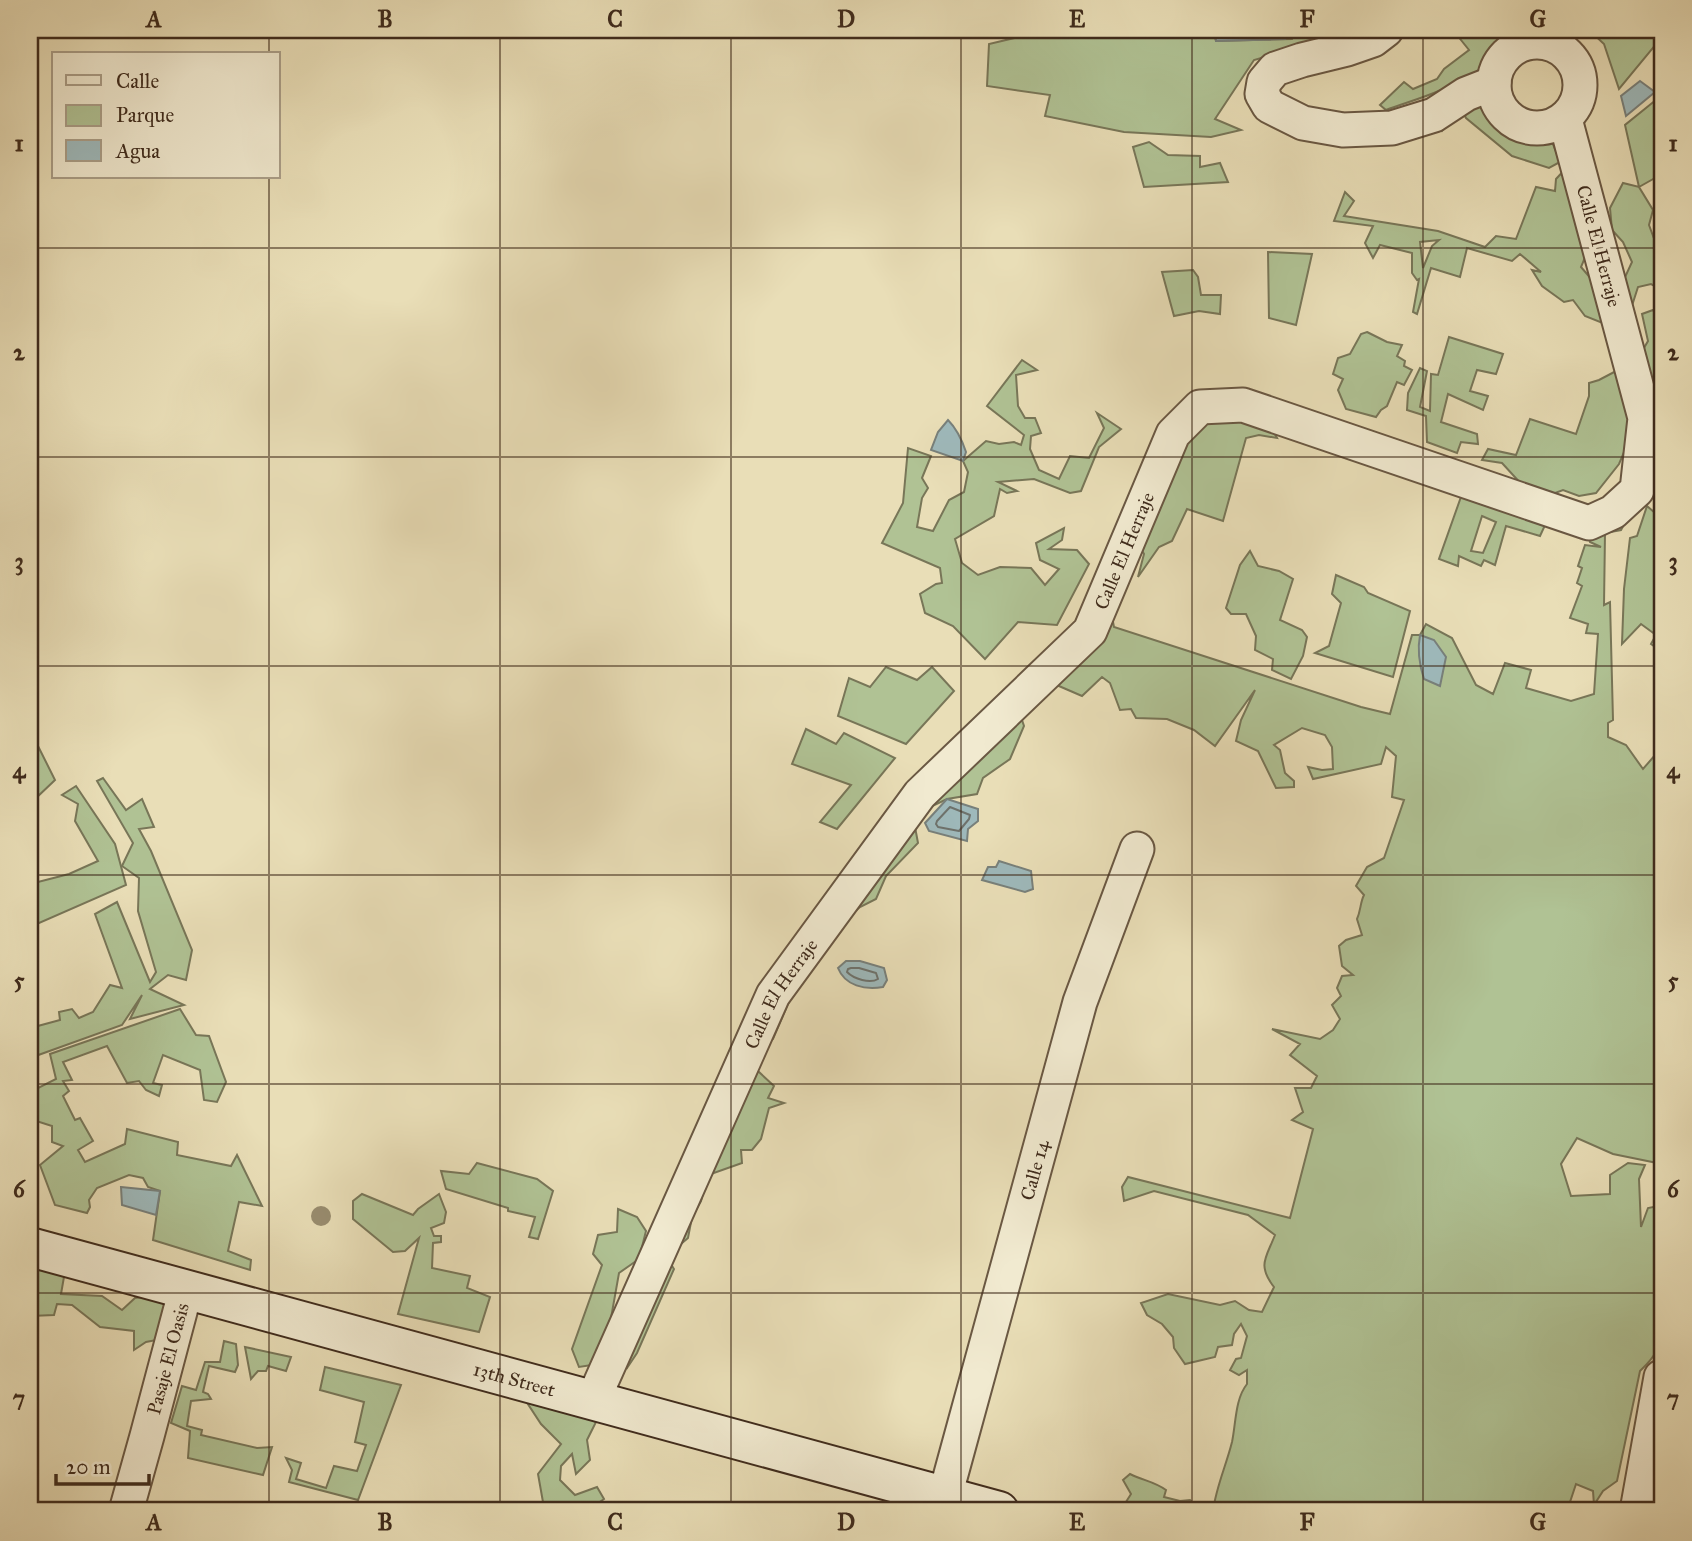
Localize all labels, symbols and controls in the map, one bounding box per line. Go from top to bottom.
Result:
text: A [144,5,162,33]
text: B [377,5,393,33]
text: C [607,5,623,33]
text: D [837,5,855,33]
text: E [1069,5,1086,33]
text: F [1299,5,1315,33]
text: G [1530,5,1547,33]
legend [52,52,280,178]
text: Calle [116,68,159,94]
text: Parque [116,102,175,128]
text: 1 [14,129,24,157]
text: 1 [1668,129,1678,157]
text: Agua [115,138,160,164]
street label: Calle El Herraje [1572,183,1626,309]
text: 2 [13,338,25,366]
text: 2 [1667,338,1679,366]
street label: Calle El Herraje [1089,488,1159,613]
text: 3 [14,547,24,576]
text: 3 [1668,547,1678,576]
text: 4 [13,756,27,784]
text: 4 [1667,756,1681,784]
street label: Calle El Herraje [739,934,822,1052]
text: 5 [14,966,25,994]
text: 5 [1668,966,1679,994]
street label: Calle 14 [1015,1137,1053,1203]
text: 6 [13,1175,26,1203]
text: 6 [1667,1175,1680,1203]
street label: Pasaje El Oasis [142,1300,193,1417]
street label: 13th Street [471,1357,558,1401]
text: 7 [13,1384,25,1412]
text: 7 [1667,1384,1679,1412]
scale bar [56,1443,149,1487]
text: 20 m [66,1454,111,1480]
text: A [144,1508,162,1536]
text: B [377,1508,393,1536]
text: C [607,1508,623,1536]
text: D [837,1508,855,1536]
text: E [1069,1508,1086,1536]
text: F [1299,1508,1315,1536]
text: G [1530,1508,1547,1536]

